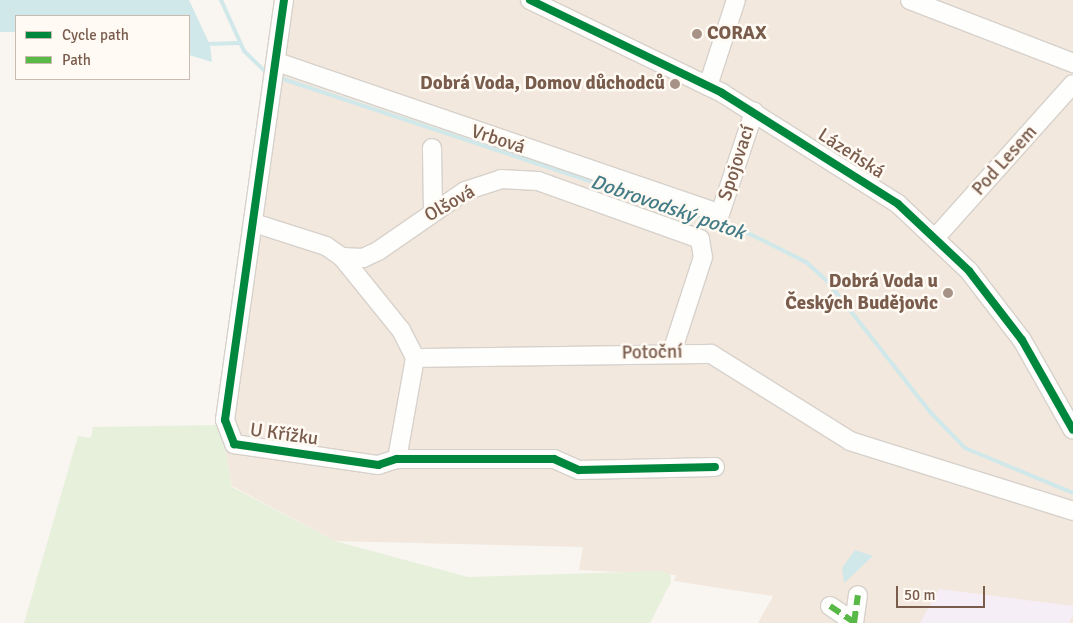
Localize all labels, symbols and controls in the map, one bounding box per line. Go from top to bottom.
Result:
legend [15,15,190,80]
place label: CORAX [707,23,767,45]
text: Cycle path [62,26,129,44]
marker: CORAX [691,28,703,40]
text: Path [62,51,91,69]
place label: Dobrá Voda, Domov důchodců [420,73,665,95]
marker: Dobrá Voda, Domov důchodců [669,78,681,90]
street label: Vrbová [468,121,528,159]
street label: Pod Lesem [968,121,1042,201]
street label: Spojovací [714,122,760,204]
street label: Lázeňská [813,124,889,184]
water label: Dobrovodský potok [588,169,748,245]
street label: Olšová [421,181,479,227]
place label: Dobrá Voda u Českých Budějovic [785,271,938,315]
marker: Dobrá Voda u Českých Budějovic [942,287,954,299]
street label: Potoční [621,341,683,365]
street label: U Křížku [248,419,320,451]
scale bar [898,576,987,608]
text: 50 m [904,586,935,604]

